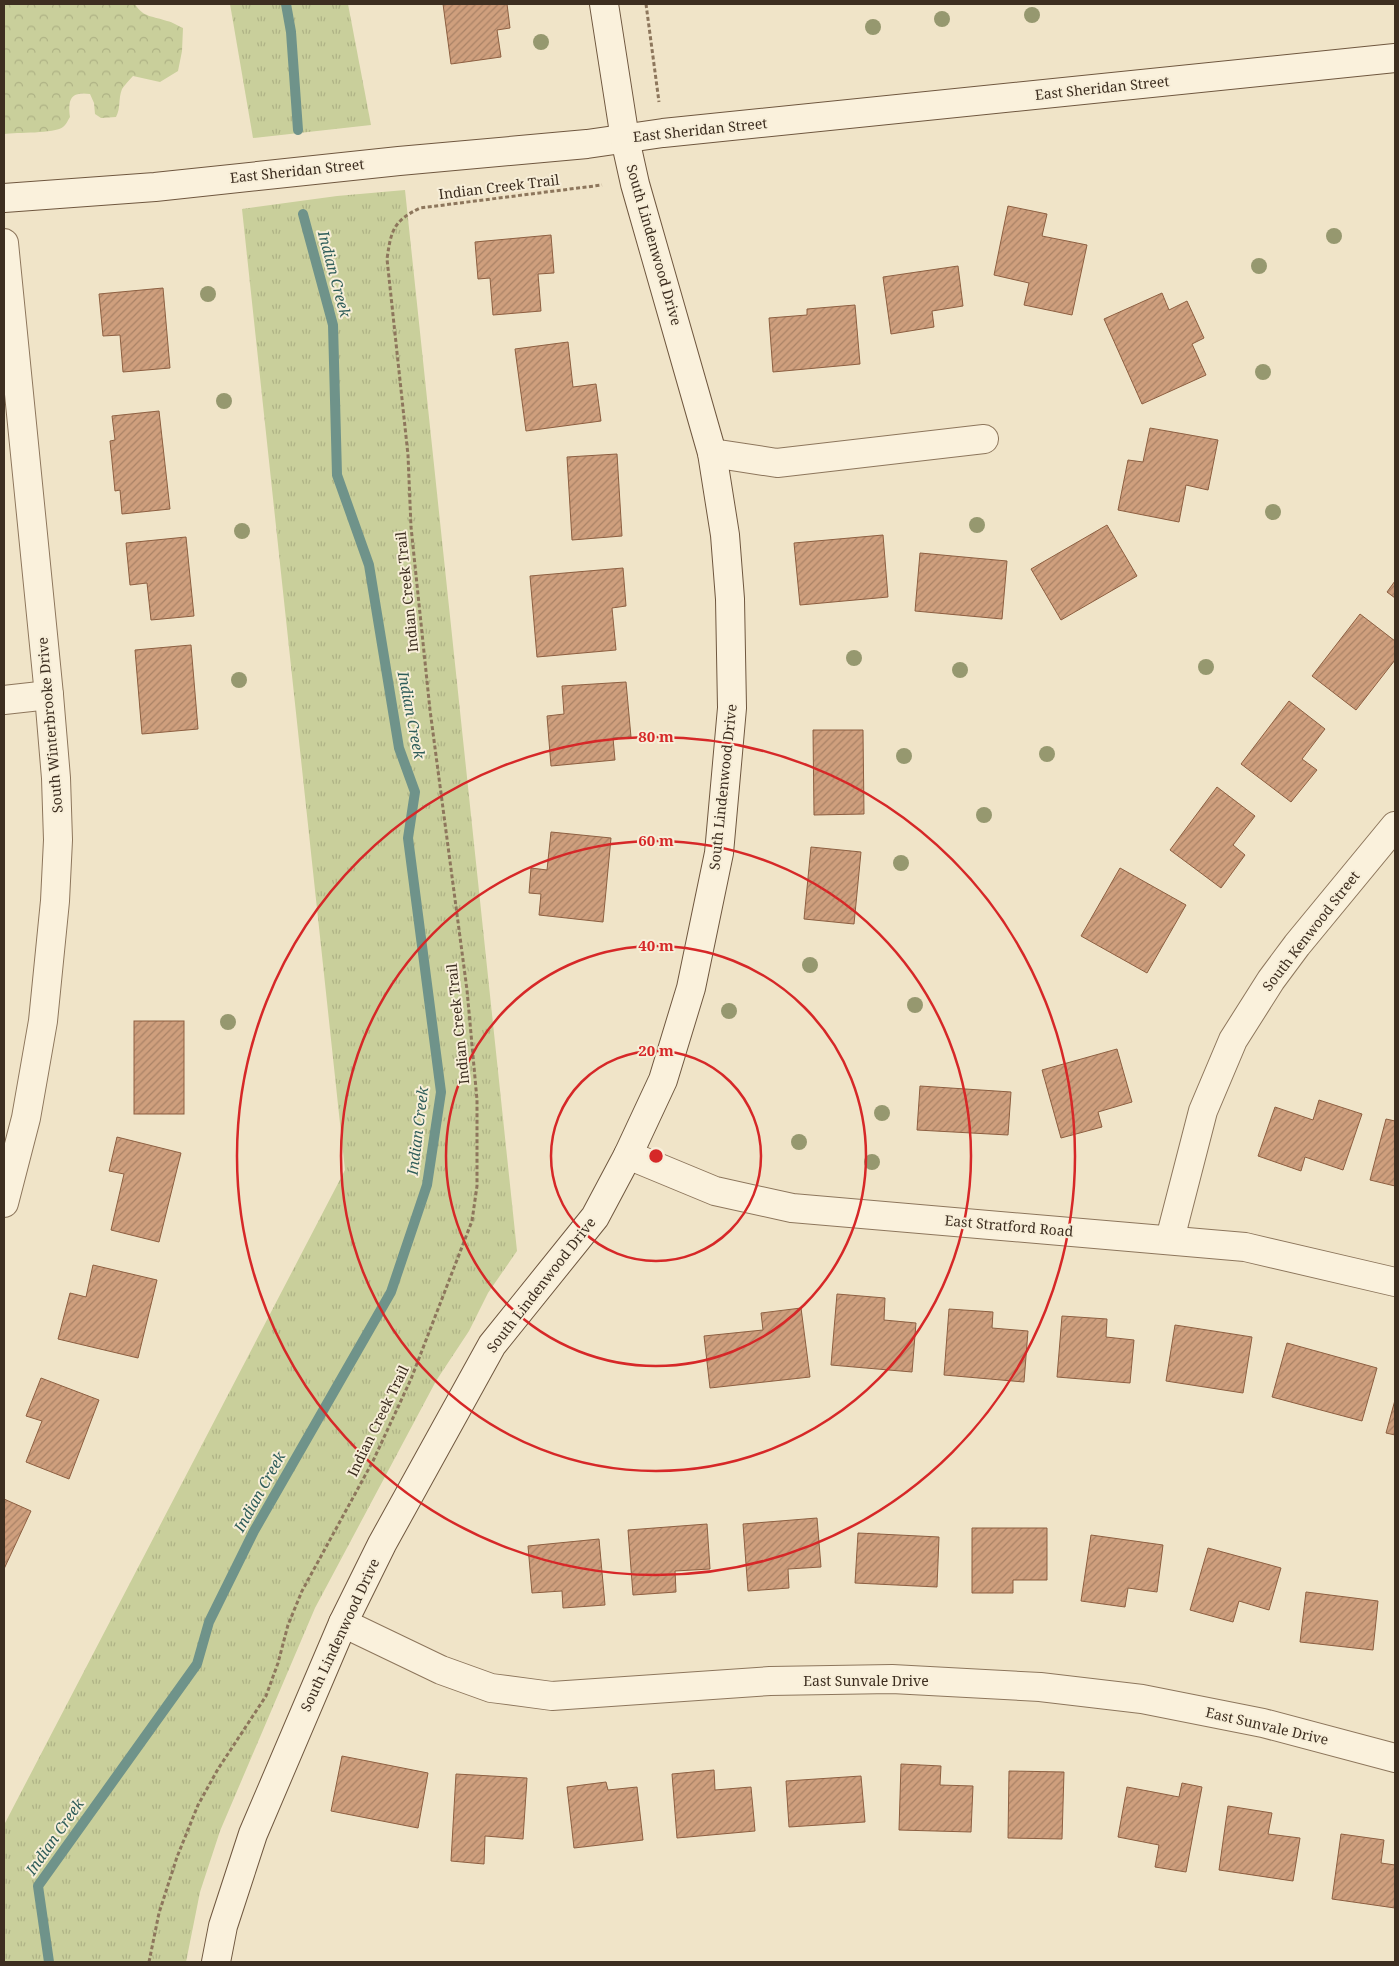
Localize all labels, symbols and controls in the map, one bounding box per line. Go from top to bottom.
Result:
street label: East Sheridan Street [1034,71,1170,104]
street label: East Sheridan Street [632,113,768,146]
street label: East Sheridan Street [229,154,365,187]
street label: South Lindenwood Drive [622,162,687,328]
street label: Indian Creek Trail [438,170,561,203]
water label: Indian Creek [314,227,356,320]
street label: Indian Creek Trail [391,530,422,653]
street label: South Winterbrooke Drive [32,636,67,814]
water label: Indian Creek [394,668,430,761]
street label: South Lindenwood Drive [704,703,741,871]
text: 80 m [638,726,674,746]
text: 60 m [638,830,674,850]
street label: South Kenwood Street [1258,867,1364,995]
text: 40 m [638,935,674,955]
street label: Indian Creek Trail [442,962,473,1085]
text: 20 m [638,1040,674,1060]
water label: Indian Creek [402,1085,432,1177]
centre of rings [647,1147,665,1165]
street label: East Stratford Road [944,1210,1075,1241]
street label: South Lindenwood Drive [482,1213,599,1356]
street label: Indian Creek Trail [342,1361,413,1480]
water label: Indian Creek [228,1447,290,1536]
street label: South Lindenwood Drive [296,1555,383,1714]
street label: East Sunvale Drive [803,1671,929,1690]
street label: East Sunvale Drive [1204,1702,1330,1749]
water label: Indian Creek [20,1794,88,1879]

